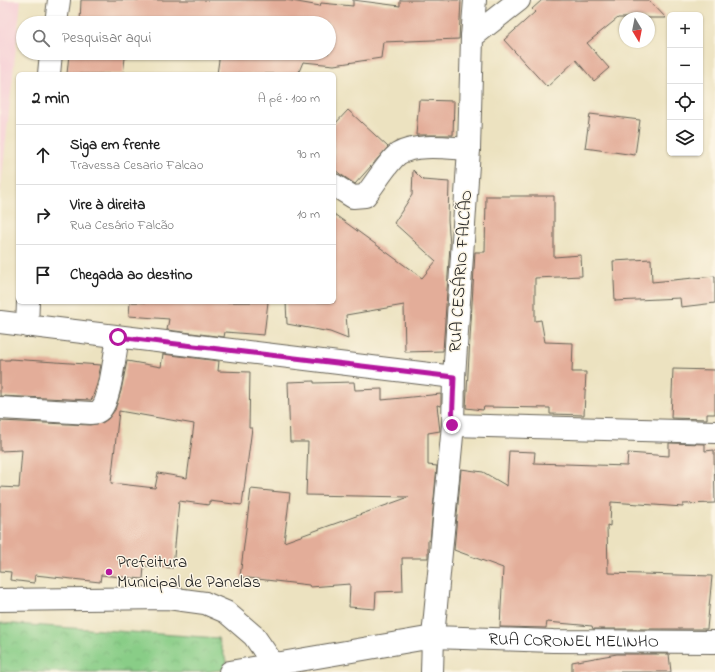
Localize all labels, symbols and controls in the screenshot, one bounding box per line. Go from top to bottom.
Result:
north arrow [619,12,655,48]
map controls [667,12,703,156]
button: + [667,12,703,48]
search box [16,16,336,60]
icon: search [30,27,52,49]
text: Pesquisar aqui [62,27,151,49]
button: − [667,48,703,84]
button: locate [667,84,703,120]
text: 2 min [32,86,69,111]
text: A pé · 100 m [258,89,320,108]
button: layers [667,120,703,156]
text: Siga em frente [70,134,160,156]
icon: ahead [32,144,54,166]
text: 90 m [297,145,320,164]
text: Travessa Cesario Falcao [70,156,203,175]
street label: RUA CESÁRIO FALCÃO [443,189,479,353]
text: Vire à direita [70,194,145,216]
icon: right [32,204,54,226]
text: 10 m [297,205,320,224]
text: Rua Cesário Falcão [70,216,174,235]
icon: arrive [32,264,54,286]
text: Chegada ao destino [70,264,193,286]
route start [109,328,127,346]
route end [443,416,461,434]
place label: Prefeitura Municipal de Panelas [117,550,261,595]
marker: Prefeitura Municipal de Panelas [104,567,114,577]
street label: RUA CORONEL MELINHO [488,626,659,654]

